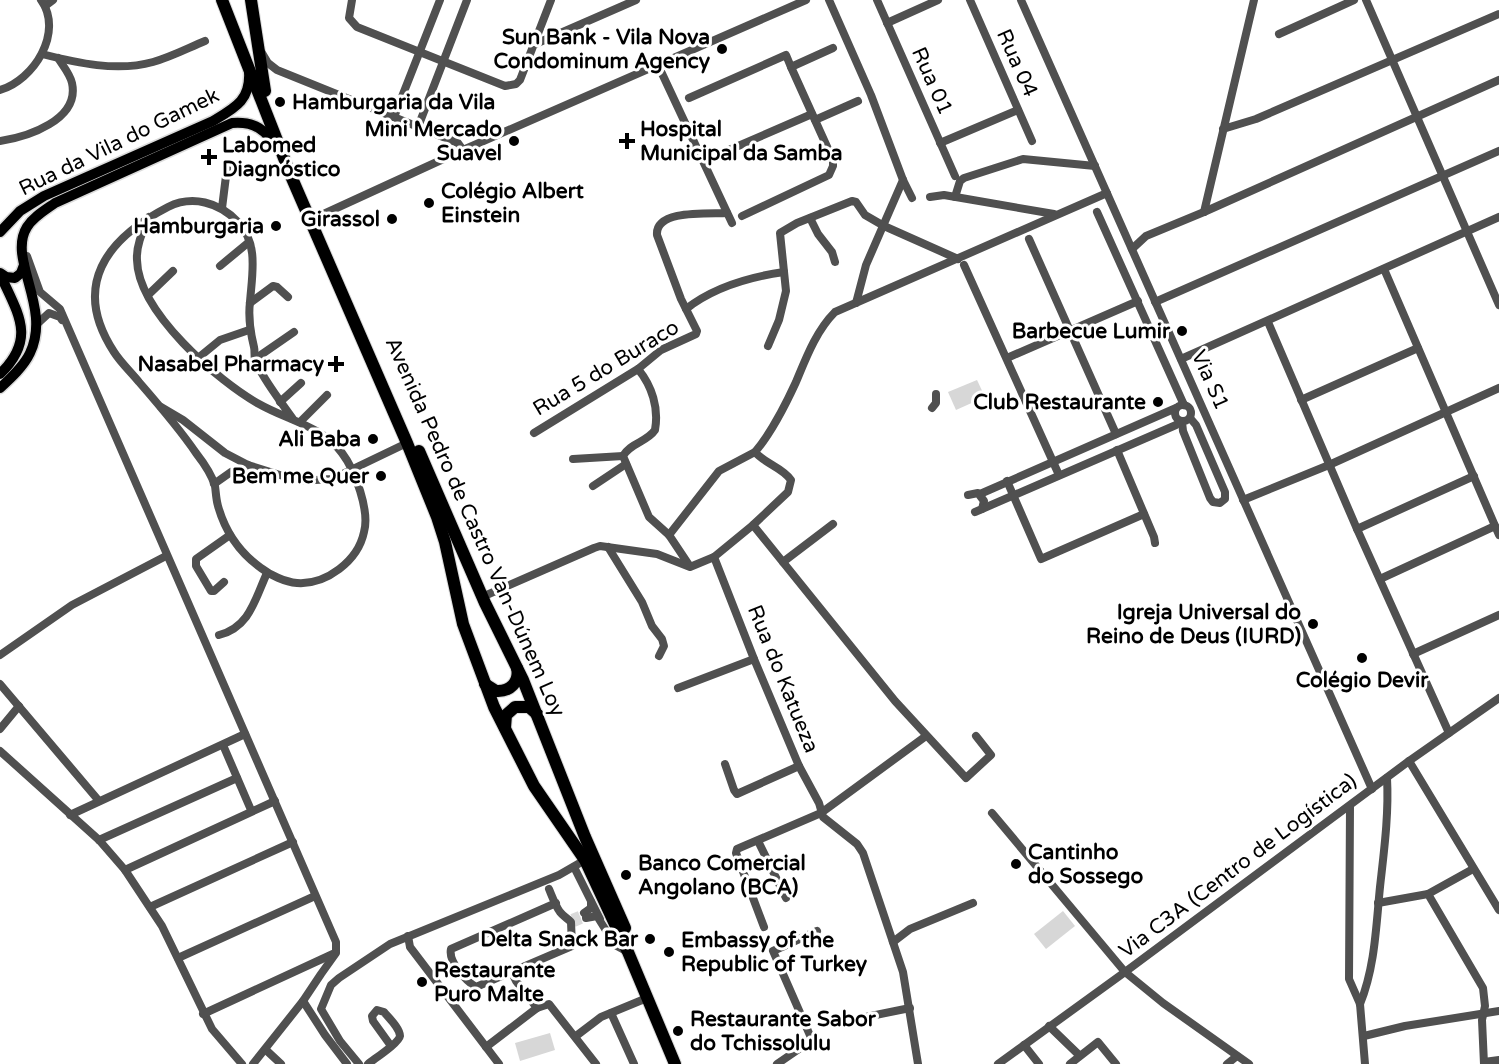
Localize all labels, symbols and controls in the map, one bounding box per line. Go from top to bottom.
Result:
place label: Sun Bank - Vila Nova Condominum Agency [494,25,711,74]
street label: Rua 04 [991,25,1043,101]
marker: Sun Bank - Vila Nova Condominum Agency [715,42,729,56]
street label: Rua 01 [906,43,958,119]
street label: Rua da Vila do Gamek [15,83,223,201]
place label: Hamburgaria da Vila [292,90,495,115]
marker: Hamburgaria da Vila [273,95,287,109]
place label: Mini Mercado Suavel [365,117,502,166]
place label: Hospital Municipal da Samba [640,117,843,166]
marker: Hospital Municipal da Samba [618,132,636,150]
place label: Labomed Diagnóstico [222,133,341,182]
marker: Mini Mercado Suavel [507,134,521,148]
marker: Labomed Diagnóstico [200,148,218,166]
place label: Colégio Albert Einstein [441,179,584,228]
marker: Colégio Albert Einstein [422,196,436,210]
place label: Girassol [301,207,380,232]
marker: Girassol [385,212,399,226]
place label: Hamburgaria [133,214,264,239]
marker: Hamburgaria [269,219,283,233]
street label: Rua 5 do Buraco [528,315,684,421]
place label: Barbecue Lumir [1012,319,1171,344]
marker: Barbecue Lumir [1175,324,1189,338]
street label: Avenida Pedro de Castro Van-Dúnem Loy [380,333,570,721]
street label: Via S1 [1186,346,1234,414]
place label: Nasabel Pharmacy [137,352,325,377]
marker: Nasabel Pharmacy [329,357,343,371]
place label: Club Restaurante [973,390,1146,415]
marker: Club Restaurante [1151,395,1165,409]
place label: Ali Baba [278,427,361,452]
marker: Ali Baba [366,432,380,446]
place label: Bem me Quer [232,464,370,489]
marker: Bem me Quer [374,469,388,483]
place label: Igreja Universal do Reino de Deus (IURD) [1086,600,1301,649]
street label: Rua do Katueza [742,602,824,756]
marker: Igreja Universal do Reino de Deus (IURD) [1306,617,1320,631]
marker: Colégio Devir [1355,651,1369,665]
place label: Colégio Devir [1296,668,1429,693]
street label: Via C3A (Centro de Logística) [1114,768,1362,964]
place label: Cantinho do Sossego [1028,840,1143,889]
place label: Banco Comercial Angolano (BCA) [638,851,806,900]
marker: Cantinho do Sossego [1009,857,1023,871]
marker: Banco Comercial Angolano (BCA) [619,868,633,882]
place label: Delta Snack Bar [480,927,639,952]
place label: Embassy of the Republic of Turkey [681,928,868,977]
marker: Delta Snack Bar [643,932,657,946]
marker: Embassy of the Republic of Turkey [662,945,676,959]
place label: Restaurante Puro Malte [434,958,556,1007]
marker: Restaurante Puro Malte [415,975,429,989]
place label: Restaurante Sabor do Tchissolulu [690,1007,877,1056]
marker: Restaurante Sabor do Tchissolulu [671,1024,685,1038]

